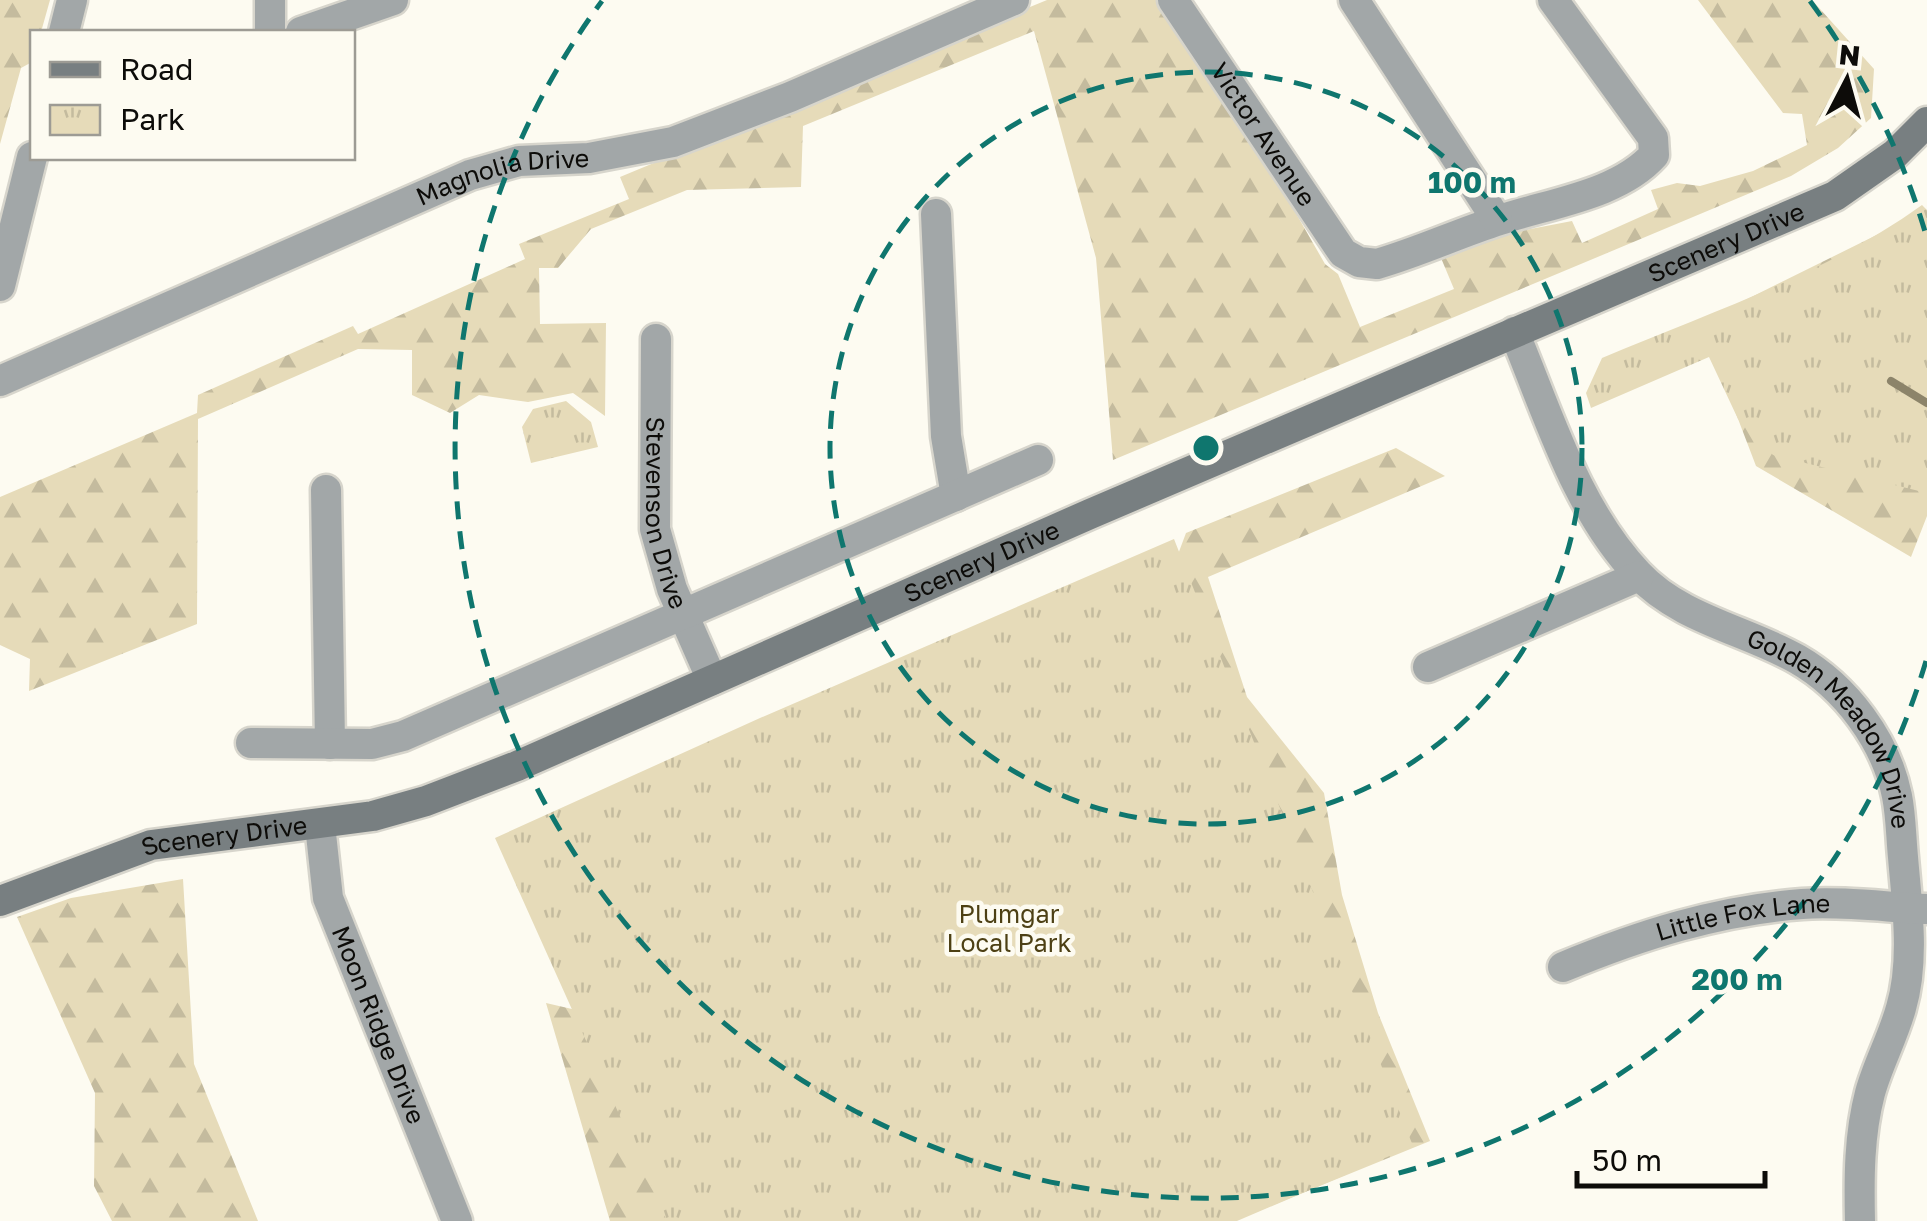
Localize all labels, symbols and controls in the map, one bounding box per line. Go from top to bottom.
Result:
legend [30,30,355,160]
north arrow [1797,30,1897,130]
text: N [1837,37,1862,72]
text: Road [120,51,194,87]
street label: Victor Avenue [1204,56,1323,212]
text: Park [120,101,185,137]
street label: Magnolia Drive [411,142,590,212]
text: 100 m [1428,164,1516,200]
street label: Scenery Drive [1643,195,1809,289]
street label: Stevenson Drive [640,416,695,613]
centre of rings [1188,430,1224,466]
street label: Scenery Drive [899,513,1064,609]
street label: Golden Meadow Drive [1743,622,1917,830]
street label: Scenery Drive [137,809,309,862]
street label: Little Fox Lane [1652,887,1830,947]
park label: Plumgar Local Park [946,898,1072,958]
street label: Moon Ridge Drive [326,921,433,1128]
text: 200 m [1691,961,1783,997]
scale bar [1577,1126,1764,1188]
text: 50 m [1592,1142,1662,1178]

